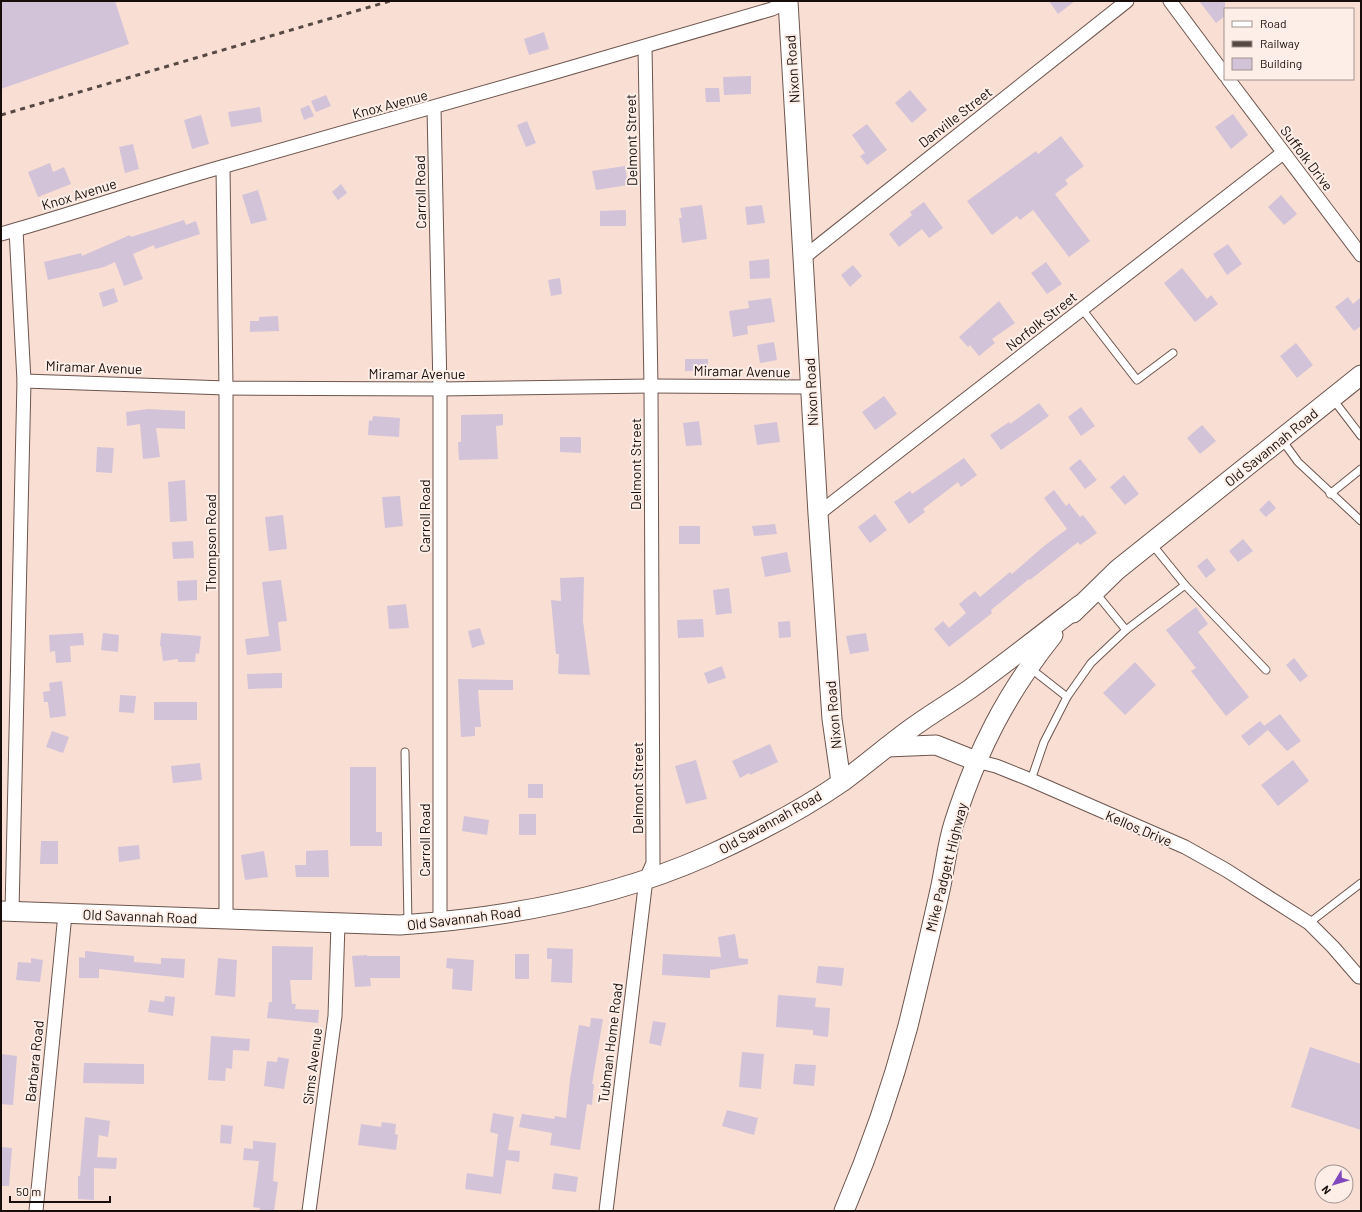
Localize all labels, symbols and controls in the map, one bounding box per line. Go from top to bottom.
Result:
legend [1224,8,1354,80]
text: Road [1260,16,1287,30]
street label: Nixon Road [781,34,803,104]
text: Railway [1260,36,1300,50]
text: Building [1260,56,1302,70]
street label: Danville Street [915,83,995,151]
street label: Knox Avenue [350,86,430,122]
street label: Delmont Street [622,94,640,186]
street label: Suffolk Drive [1277,122,1337,194]
street label: Carroll Road [411,155,429,229]
street label: Knox Avenue [39,175,119,213]
street label: Norfolk Street [1002,288,1080,354]
street label: Miramar Avenue [45,357,143,377]
street label: Nixon Road [801,357,821,427]
street label: Miramar Avenue [693,362,791,380]
street label: Miramar Avenue [369,365,465,382]
street label: Old Savannah Road [1221,404,1321,490]
street label: Delmont Street [627,418,644,510]
street label: Carroll Road [416,479,433,553]
street label: Thompson Road [202,494,219,592]
street label: Nixon Road [822,680,844,750]
street label: Delmont Street [629,742,646,834]
street label: Old Savannah Road [716,787,824,857]
street label: Mike Padgett Highway [922,800,970,933]
street label: Carroll Road [416,803,433,877]
street label: Kellos Drive [1103,806,1175,850]
street label: Old Savannah Road [406,903,522,933]
street label: Old Savannah Road [82,906,198,926]
street label: Tubman Home Road [594,982,626,1104]
street label: Barbara Road [21,1019,47,1103]
street label: Sims Avenue [299,1027,325,1105]
north arrow [1314,1164,1354,1204]
scale bar [10,1178,110,1204]
text: 50 m [16,1184,41,1198]
text: N [1318,1184,1333,1197]

